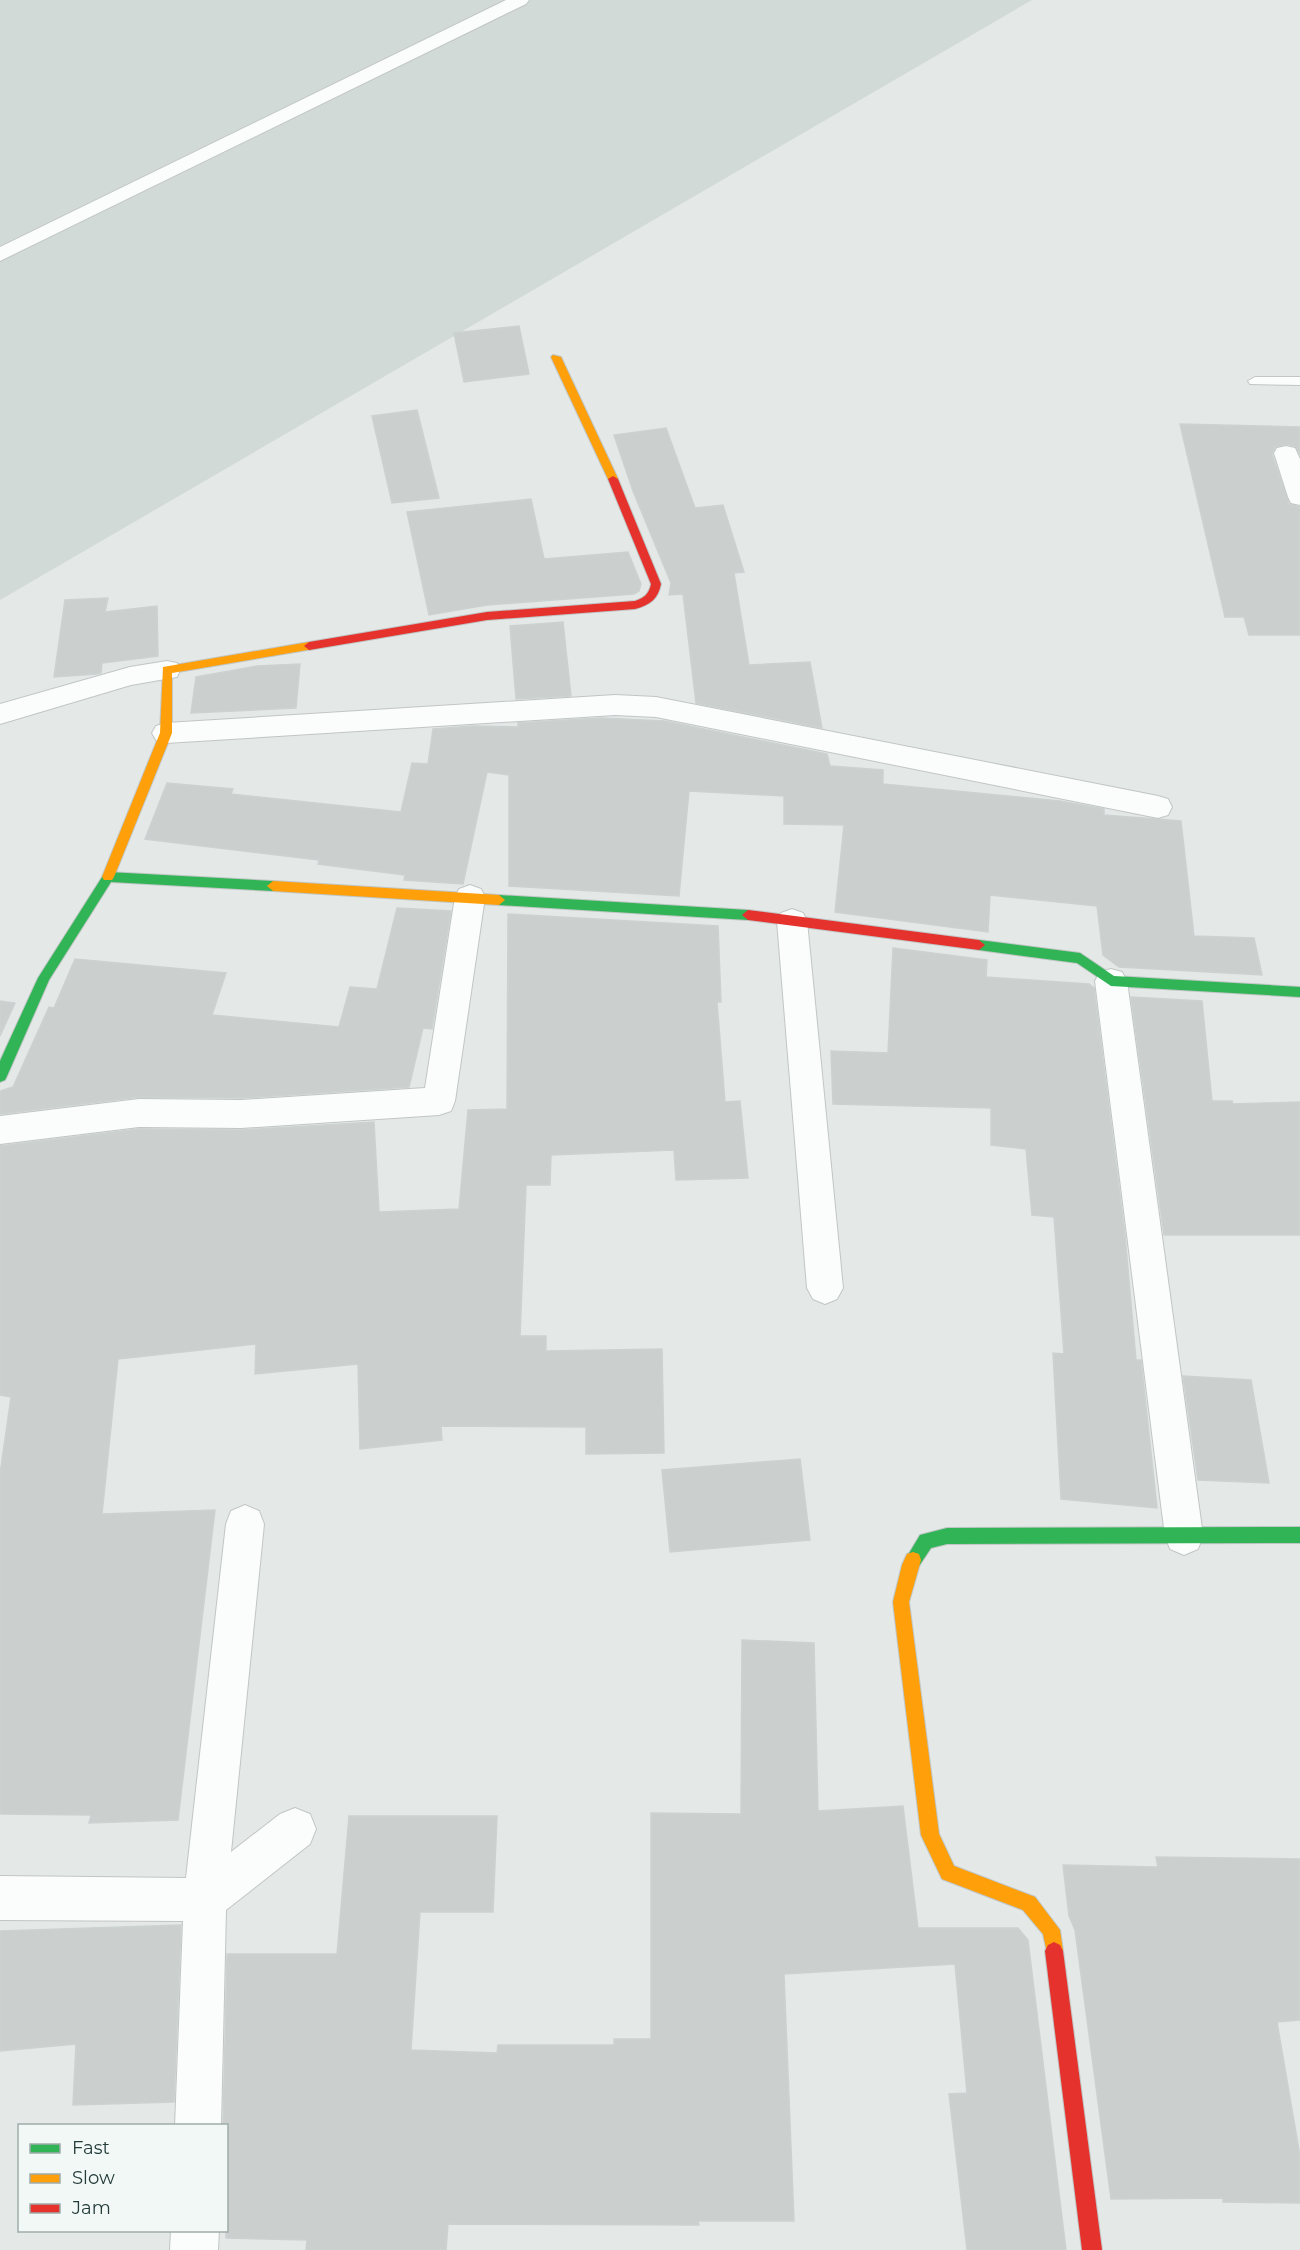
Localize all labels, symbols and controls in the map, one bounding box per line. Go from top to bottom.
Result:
legend [18,2124,228,2232]
text: Fast [72,2137,110,2159]
text: Slow [72,2167,115,2189]
text: Jam [71,2197,111,2219]

